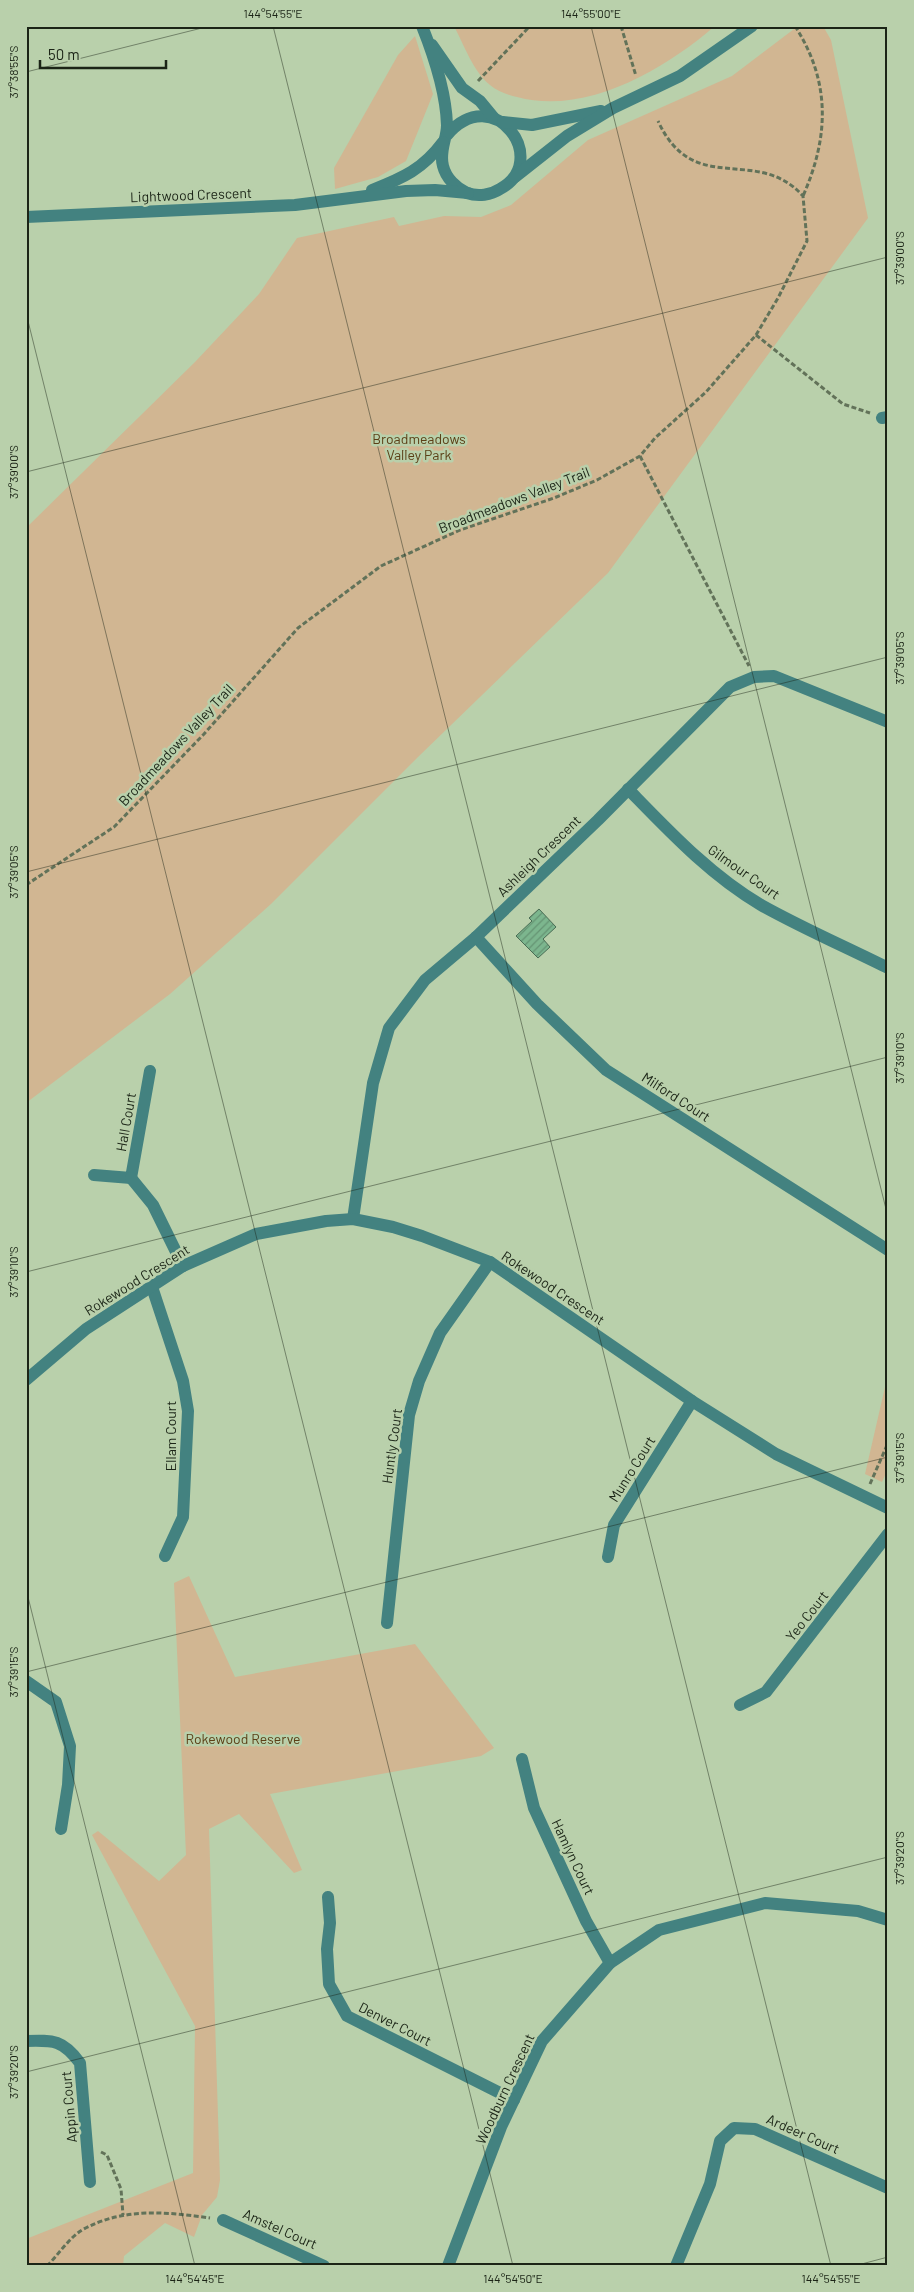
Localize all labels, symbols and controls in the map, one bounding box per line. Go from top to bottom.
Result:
text: 144°54'55"E [244,6,302,20]
text: 144°55'00"E [561,6,621,20]
scale bar [40,38,166,70]
text: 50 m [48,45,80,63]
text: 37°38'55"S [6,46,20,98]
street label: Lightwood Crescent [130,184,252,205]
text: 37°39'00"S [892,231,906,285]
park label: Broadmeadows Valley Park [372,430,466,463]
text: 37°39'00"S [6,445,20,499]
street label: Broadmeadows Valley Trail [436,463,592,536]
text: 37°39'05"S [892,631,906,685]
street label: Broadmeadows Valley Trail [115,680,237,809]
street label: Ashleigh Crescent [493,811,584,900]
street label: Gilmour Court [705,841,784,903]
text: 37°39'05"S [6,845,20,899]
text: 37°39'10"S [892,1032,906,1084]
street label: Milford Court [639,1068,714,1125]
street label: Hall Court [112,1091,139,1153]
street label: Rokewood Crescent [81,1240,192,1319]
text: 37°39'10"S [6,1246,20,1298]
street label: Rokewood Crescent [498,1247,608,1328]
street label: Ellam Court [162,1401,179,1471]
street label: Huntly Court [378,1407,405,1485]
street label: Munro Court [605,1433,659,1505]
text: 37°39'15"S [892,1433,906,1483]
street label: Yeo Court [782,1587,831,1644]
text: 37°39'15"S [6,1647,20,1697]
park label: Rokewood Reserve [185,1730,301,1747]
street label: Hamlyn Court [548,1816,598,1898]
text: 37°39'20"S [892,1831,906,1885]
street label: Denver Court [356,1998,434,2049]
street label: Woodburn Crescent [471,2031,538,2147]
text: 37°39'20"S [6,2045,20,2099]
street label: Appin Court [57,2070,80,2144]
street label: Ardeer Court [764,2110,842,2157]
street label: Amstel Court [241,2205,320,2252]
text: 144°54'45"E [165,2271,225,2285]
text: 144°54'50"E [483,2271,543,2285]
text: 144°54'55"E [802,2271,860,2285]

